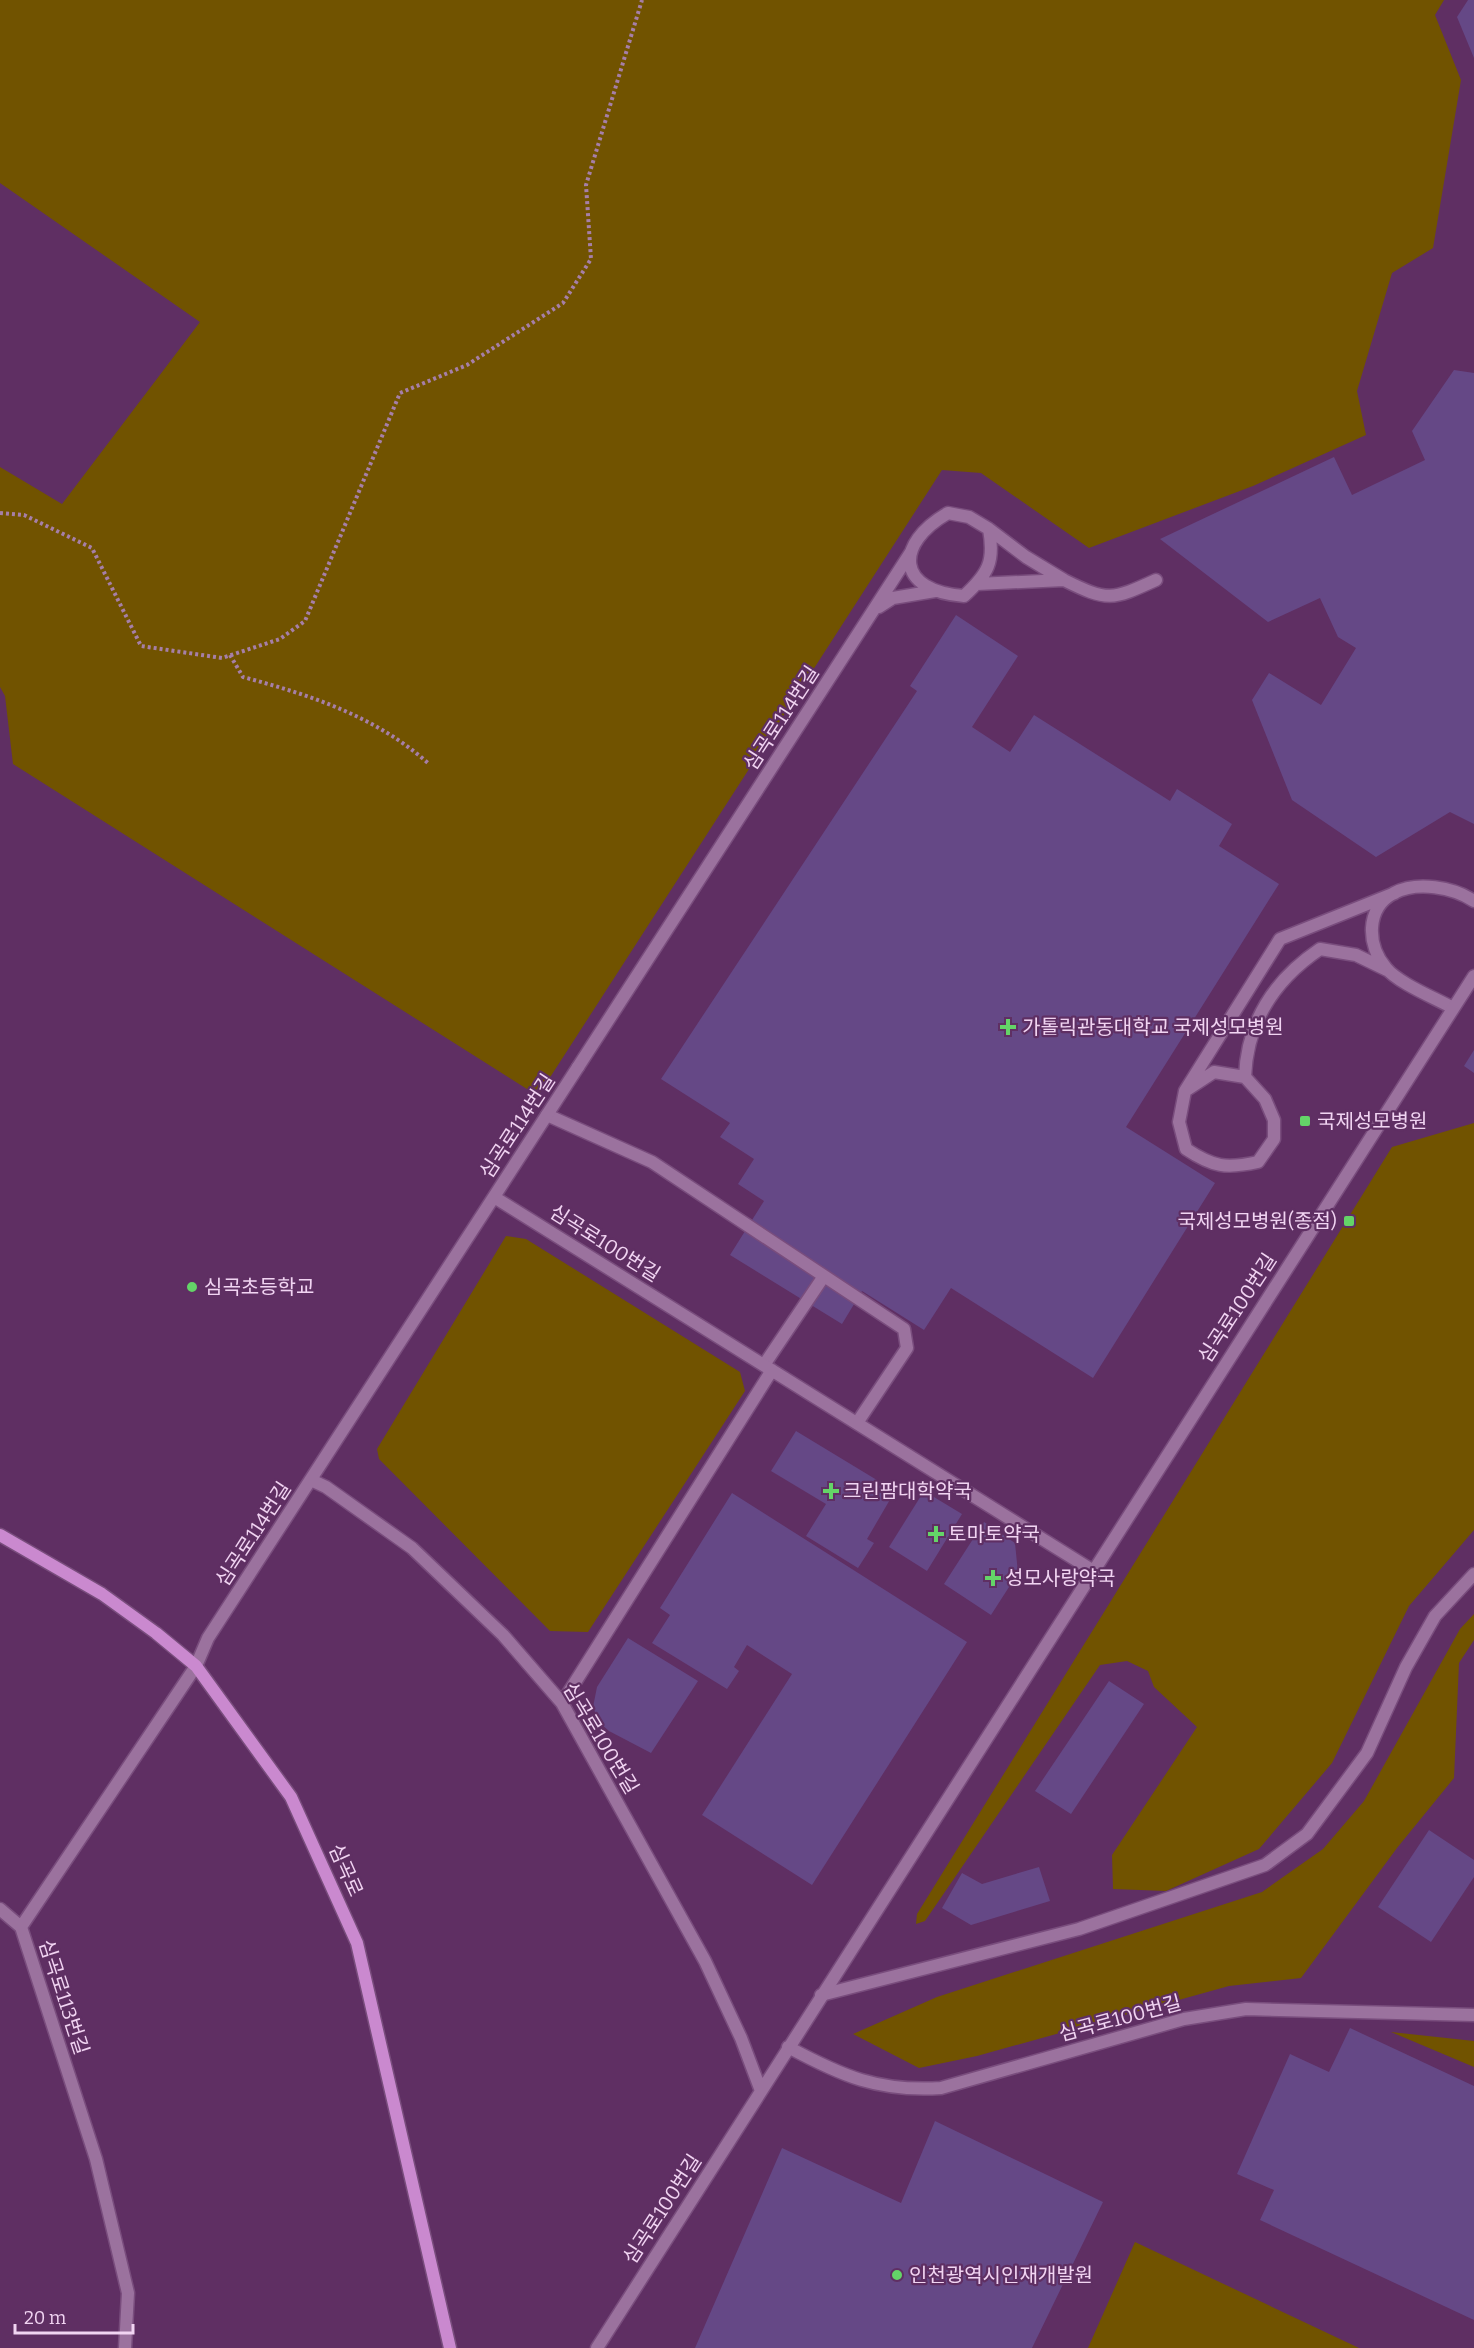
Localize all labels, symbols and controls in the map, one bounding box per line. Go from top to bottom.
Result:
street label: 심곡로114번길 [738,661,824,775]
place label: 가톨릭관동대학교 국제성모병원 [1022,1015,1284,1039]
marker: 가톨릭관동대학교 국제성모병원 [999,1018,1017,1036]
street label: 심곡로114번길 [474,1069,560,1183]
place label: 국제성모병원 [1317,1109,1427,1133]
marker: 국제성모병원 [1298,1114,1312,1128]
street label: 심곡로100번길 [545,1200,665,1286]
place label: 국제성모병원(종점) [1177,1209,1337,1233]
marker: 국제성모병원(종점) [1342,1214,1356,1228]
street label: 심곡로100번길 [1193,1249,1281,1367]
place label: 심곡초등학교 [204,1275,314,1299]
marker: 심곡초등학교 [185,1280,199,1294]
street label: 심곡로114번길 [210,1477,296,1591]
place label: 크린팜대학약국 [843,1479,972,1503]
marker: 크린팜대학약국 [824,1484,838,1498]
place label: 토마토약국 [948,1522,1040,1546]
marker: 토마토약국 [929,1527,943,1541]
place label: 성모사랑약국 [1005,1566,1115,1590]
marker: 성모사랑약국 [986,1571,1000,1585]
street label: 심곡로100번길 [558,1678,644,1798]
street label: 심곡로 [324,1840,368,1900]
street label: 심곡로113번길 [34,1936,94,2058]
street label: 심곡로100번길 [1056,1990,1184,2046]
street label: 심곡로100번길 [618,2150,706,2268]
place label: 인천광역시인재개발원 [909,2263,1093,2287]
marker: 인천광역시인재개발원 [890,2268,904,2282]
scale bar [15,2297,134,2335]
text: 20 m [24,2307,66,2329]

